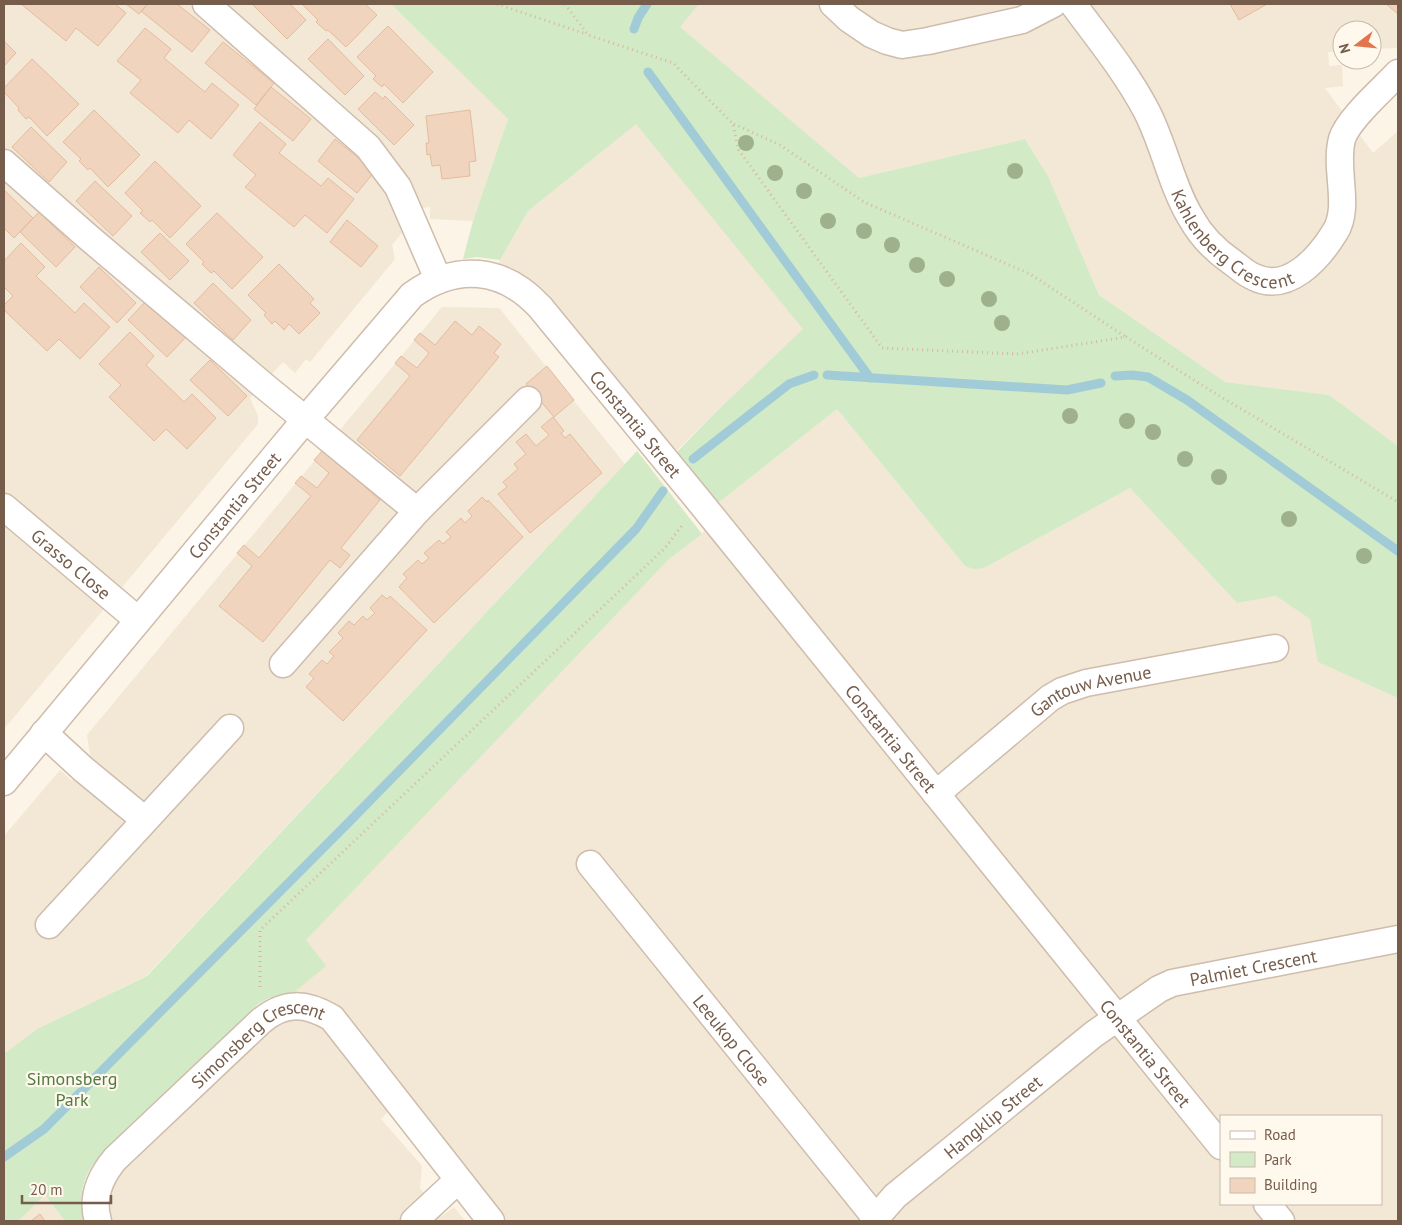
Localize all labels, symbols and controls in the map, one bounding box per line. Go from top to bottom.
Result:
north arrow [1332,20,1382,70]
text: N [1335,42,1354,55]
street label: Kahlenberg Crescent [1167,185,1297,293]
street label: Constantia Street [585,365,687,482]
street label: Constantia Street [183,447,285,563]
street label: Grasso Close [27,523,116,604]
street label: Gantouw Avenue [1025,660,1153,722]
street label: Constantia Street [840,679,942,797]
street label: Palmiet Crescent [1188,944,1319,991]
street label: Leeukop Close [688,990,776,1090]
street label: Constantia Street [1095,994,1196,1112]
street label: Simonsberg Crescent [186,995,329,1093]
park label: Simonsberg Park [27,1067,117,1111]
street label: Hangklip Street [939,1070,1046,1163]
legend [1220,1115,1382,1205]
text: Road [1264,1125,1296,1144]
text: Park [1264,1150,1292,1169]
scale bar [22,1172,111,1204]
text: Building [1264,1175,1318,1194]
text: 20 m [30,1180,63,1199]

